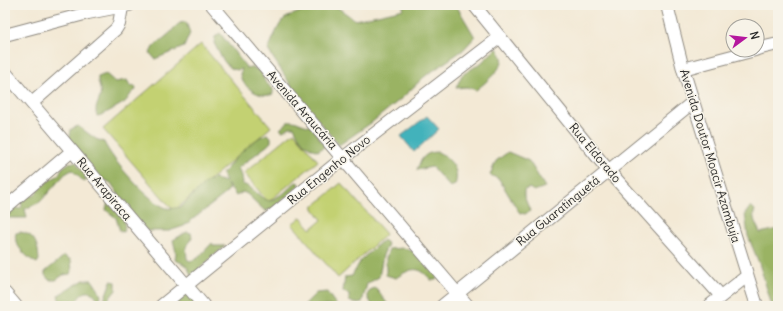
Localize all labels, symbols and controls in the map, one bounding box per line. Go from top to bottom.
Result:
north arrow [725,18,765,58]
text: N [747,30,762,41]
street label: Avenida Araucária [264,67,341,152]
street label: Avenida Doutor Moacir Azambuja [677,67,744,245]
street label: Rua Eldorado [566,120,625,186]
street label: Rua Engenho Novo [284,131,373,208]
street label: Rua Arapiraca [74,154,135,223]
street label: Rua Guaratinguetá [513,172,603,249]

